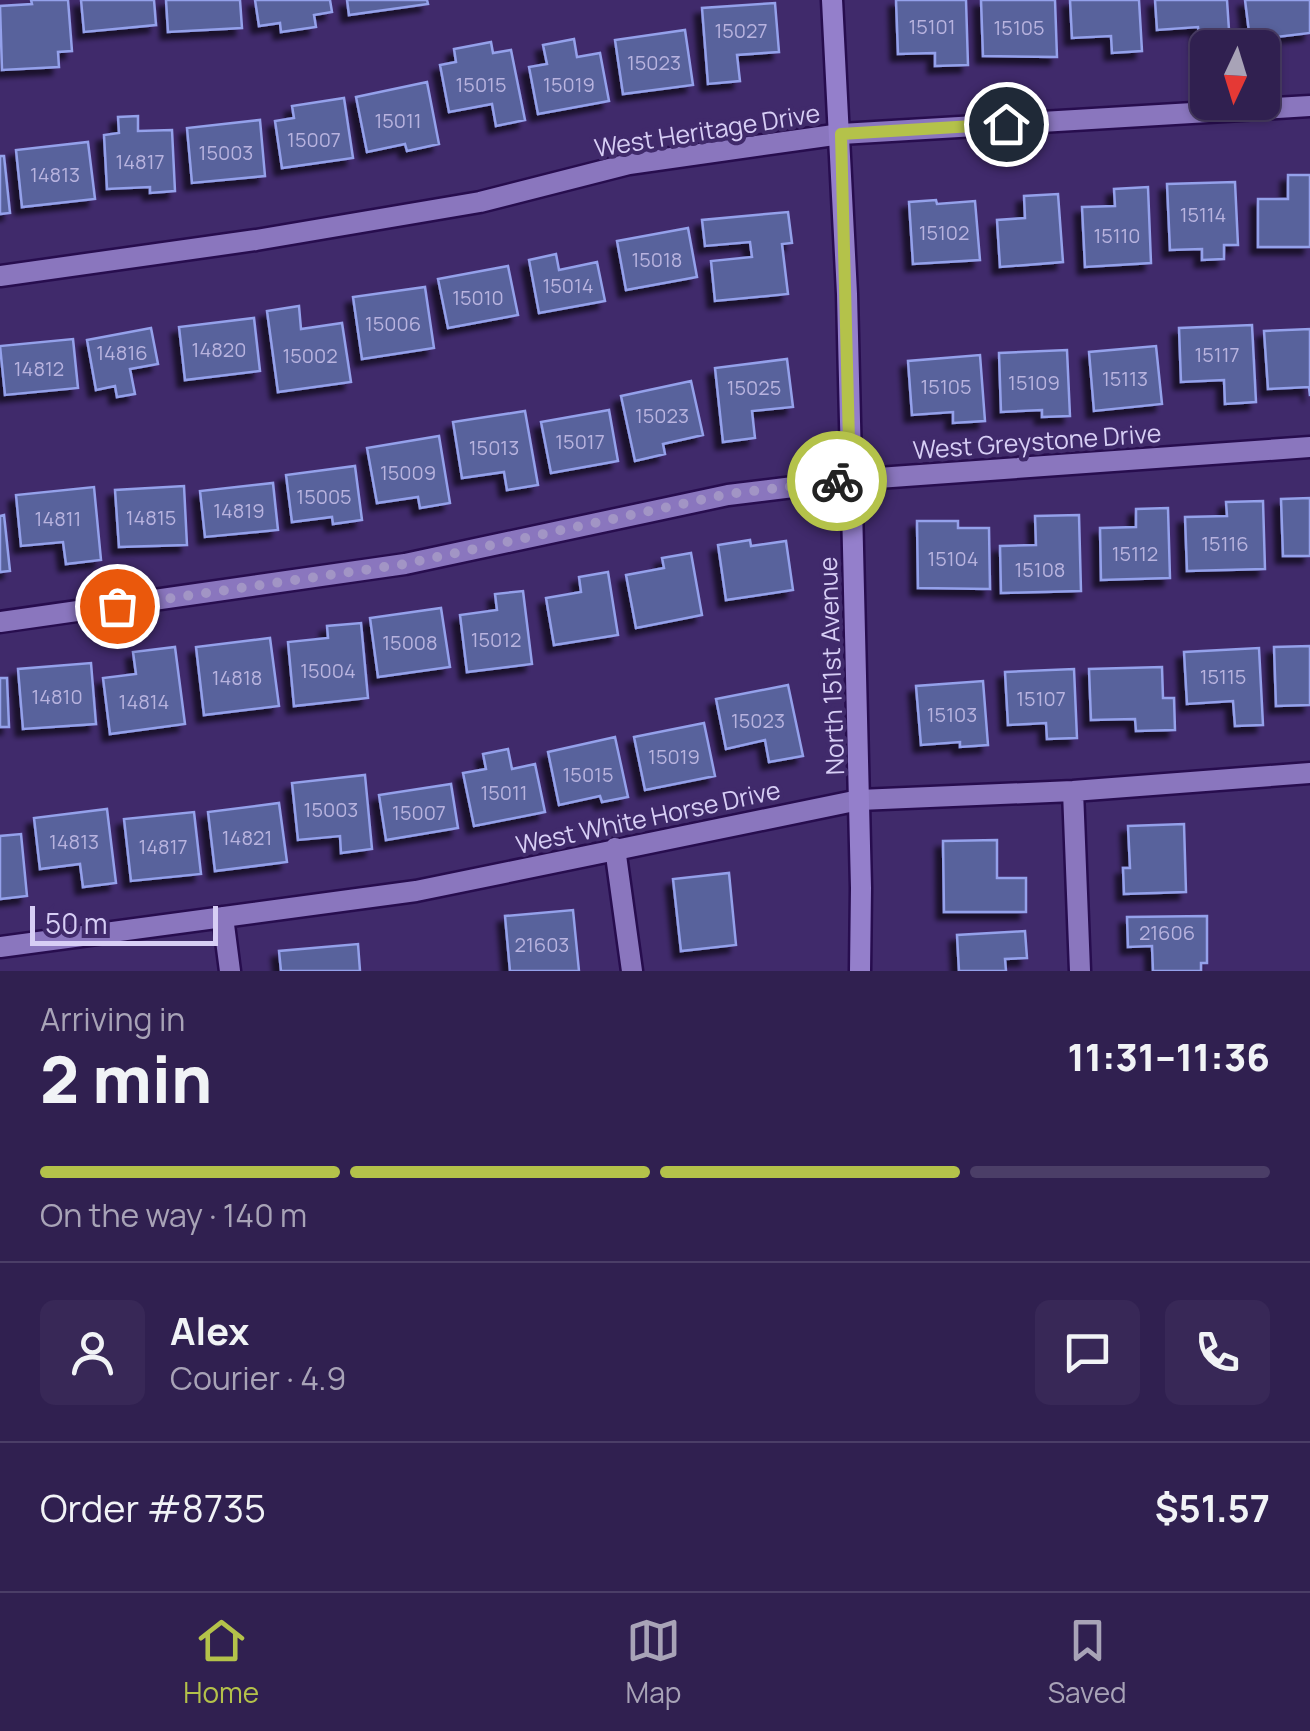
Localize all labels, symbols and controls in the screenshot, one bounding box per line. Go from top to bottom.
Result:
house number: 15101 [908,13,956,40]
house number: 15105 [994,14,1044,41]
house number: 15027 [715,17,768,44]
north arrow [1190,30,1280,120]
map controls [1190,30,1280,120]
house number: 15023 [627,49,681,76]
house number: 15015 [456,71,506,98]
house number: 15019 [543,71,595,98]
pin [964,82,1049,167]
street label: West Heritage Drive [592,95,822,165]
icon: home [979,97,1034,152]
house number: 15011 [374,107,422,134]
house number: 15007 [287,126,341,153]
house number: 15003 [199,139,253,166]
house number: 14817 [115,148,165,175]
house number: 14813 [30,161,80,188]
house number: 15114 [1180,201,1226,228]
house number: 15102 [919,219,969,246]
house number: 15110 [1093,222,1141,249]
house number: 15018 [632,246,682,273]
house number: 15014 [542,272,594,299]
house number: 15010 [452,284,504,311]
house number: 15006 [365,310,421,337]
house number: 14820 [192,336,246,363]
house number: 14816 [96,339,148,366]
house number: 15117 [1195,341,1240,368]
house number: 15002 [282,342,338,369]
house number: 14812 [14,355,64,382]
house number: 15113 [1102,365,1148,392]
house number: 15109 [1008,369,1060,396]
house number: 15105 [921,373,971,400]
house number: 15025 [727,374,781,401]
house number: 15023 [635,402,689,429]
street label: West Greystone Drive [912,415,1162,467]
house number: 15017 [555,428,605,455]
courier [787,431,887,531]
house number: 15013 [469,434,519,461]
icon: bike [810,454,865,509]
house number: 15009 [380,459,436,486]
house number: 15005 [296,483,352,510]
house number: 14819 [213,497,265,524]
house number: 14815 [126,504,176,531]
house number: 14811 [35,505,81,532]
house number: 15116 [1201,530,1249,557]
house number: 15112 [1112,540,1158,567]
house number: 15104 [927,545,979,572]
street label: North 151st Avenue [810,556,852,776]
house number: 15108 [1015,556,1065,583]
pin [75,564,160,649]
icon: bag [90,579,145,634]
house number: 15012 [471,626,521,653]
house number: 15008 [382,629,438,656]
house number: 15004 [300,657,356,684]
house number: 15115 [1200,663,1246,690]
house number: 14818 [212,664,262,691]
house number: 14810 [31,683,83,710]
house number: 15107 [1016,685,1066,712]
house number: 14814 [119,688,169,715]
house number: 15103 [927,701,977,728]
house number: 15023 [731,707,785,734]
house number: 15019 [648,743,700,770]
house number: 15015 [563,761,613,788]
street label: West White Horse Drive [513,772,783,862]
house number: 15011 [480,779,528,806]
house number: 15003 [304,796,358,823]
house number: 15007 [392,799,446,826]
house number: 14821 [222,824,272,851]
house number: 14813 [49,828,99,855]
house number: 14817 [138,833,188,860]
scale bar [30,901,218,946]
text: 50 m [45,904,108,942]
house number: 21606 [1139,919,1195,946]
house number: 21603 [515,931,569,958]
text: Arriving in [40,997,185,1041]
text: 11:31–11:36 [1068,1030,1270,1082]
text: 2 min [40,1034,212,1123]
text: On the way · 140 m [40,1193,307,1237]
button: person [40,1300,145,1405]
button: chat [1035,1300,1140,1405]
button: phone [1165,1300,1270,1405]
text: Alex [170,1304,249,1356]
text: Courier · 4.9 [170,1356,346,1400]
text: Order #8735 [40,1481,266,1533]
text: $51.57 [1155,1481,1270,1533]
tab: Home [183,1613,259,1711]
tab: Map [626,1613,681,1711]
tab: Saved [1048,1613,1127,1711]

